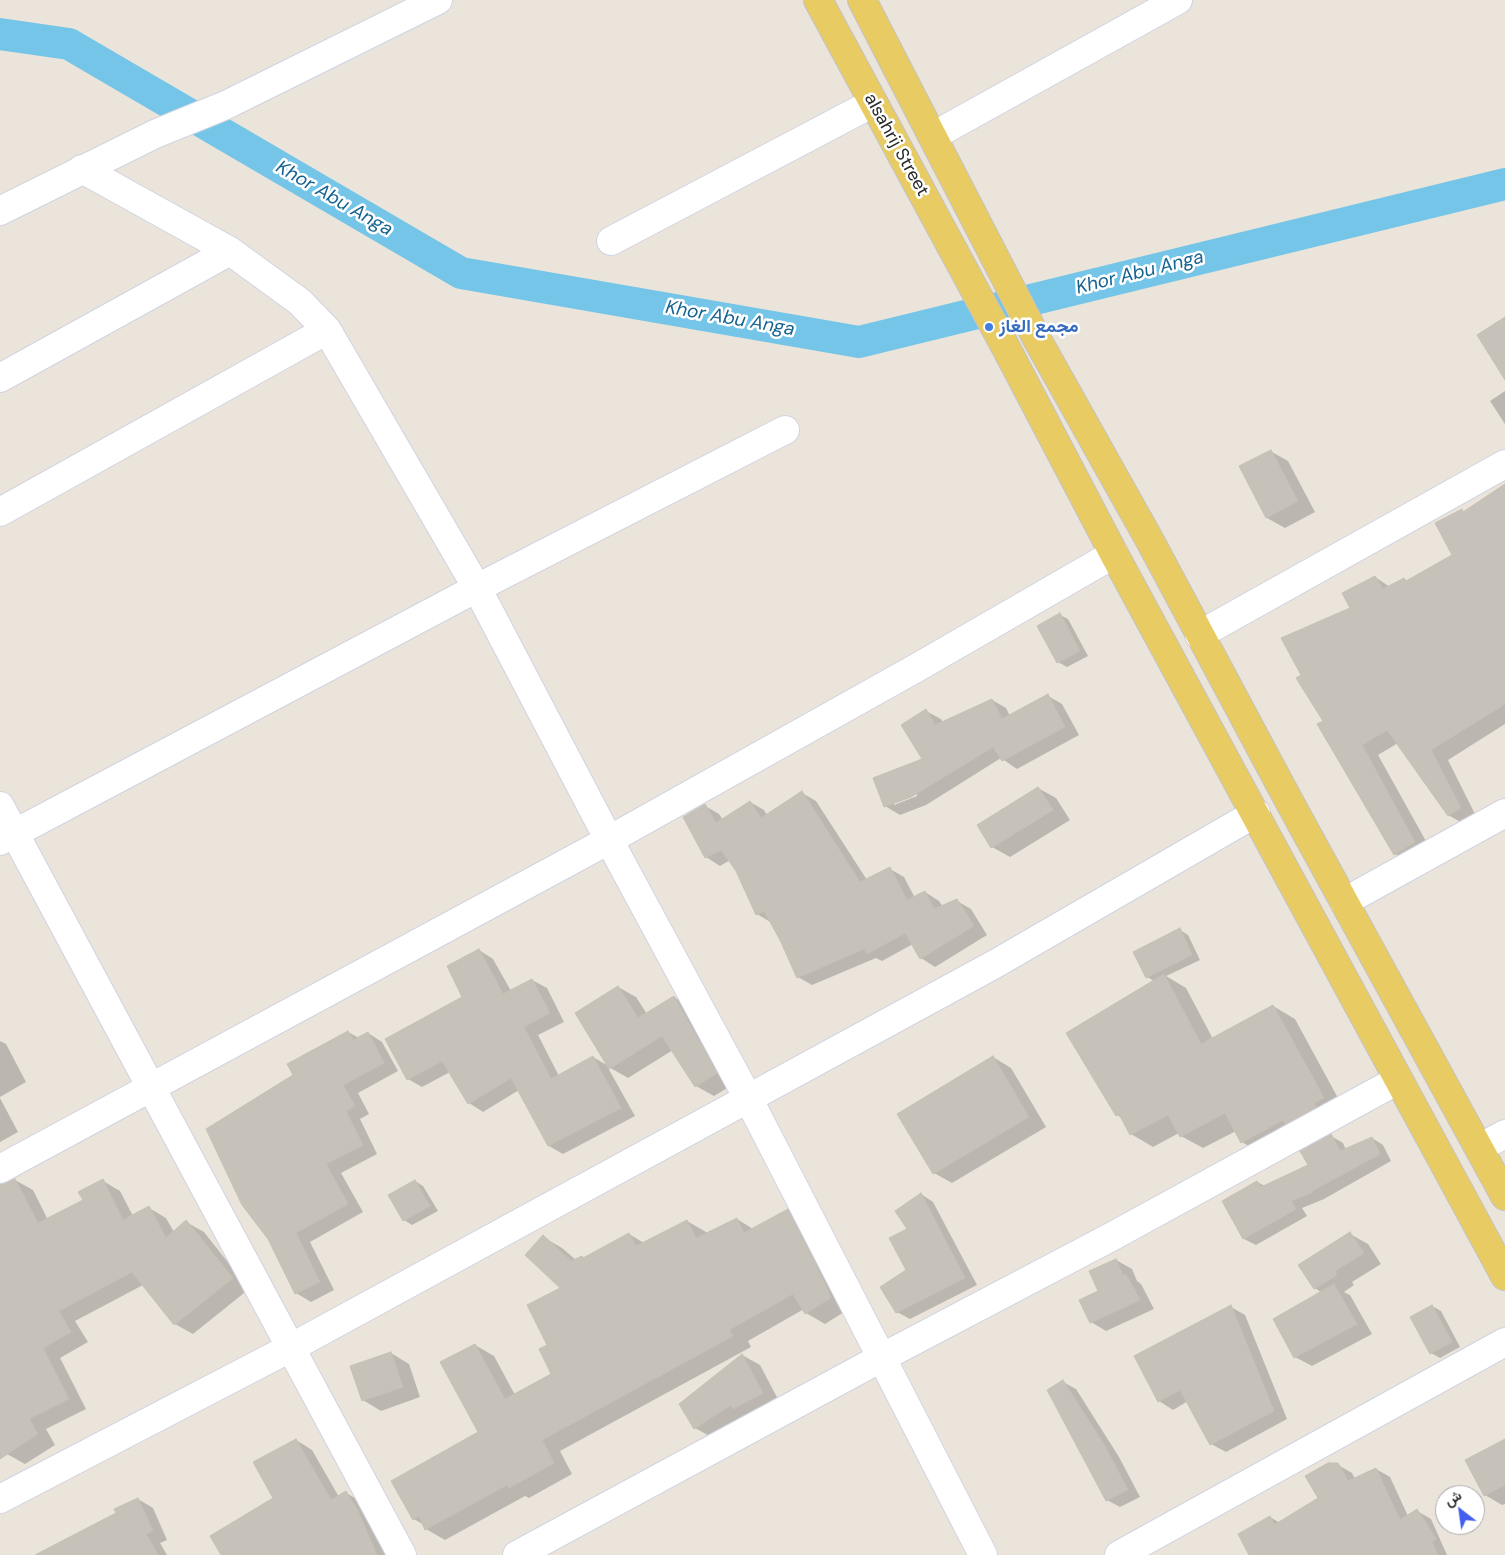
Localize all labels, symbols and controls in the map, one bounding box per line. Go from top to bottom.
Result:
street label: alsahrij Street [859,90,933,200]
water label: Khor Abu Anga [272,156,396,242]
water label: Khor Abu Anga [1074,246,1206,300]
water label: Khor Abu Anga [664,296,796,342]
place label: مجمع الغاز [999,316,1078,338]
marker: مجمع الغاز [983,321,995,333]
north arrow [1435,1485,1485,1535]
text: ش [1441,1486,1465,1510]

